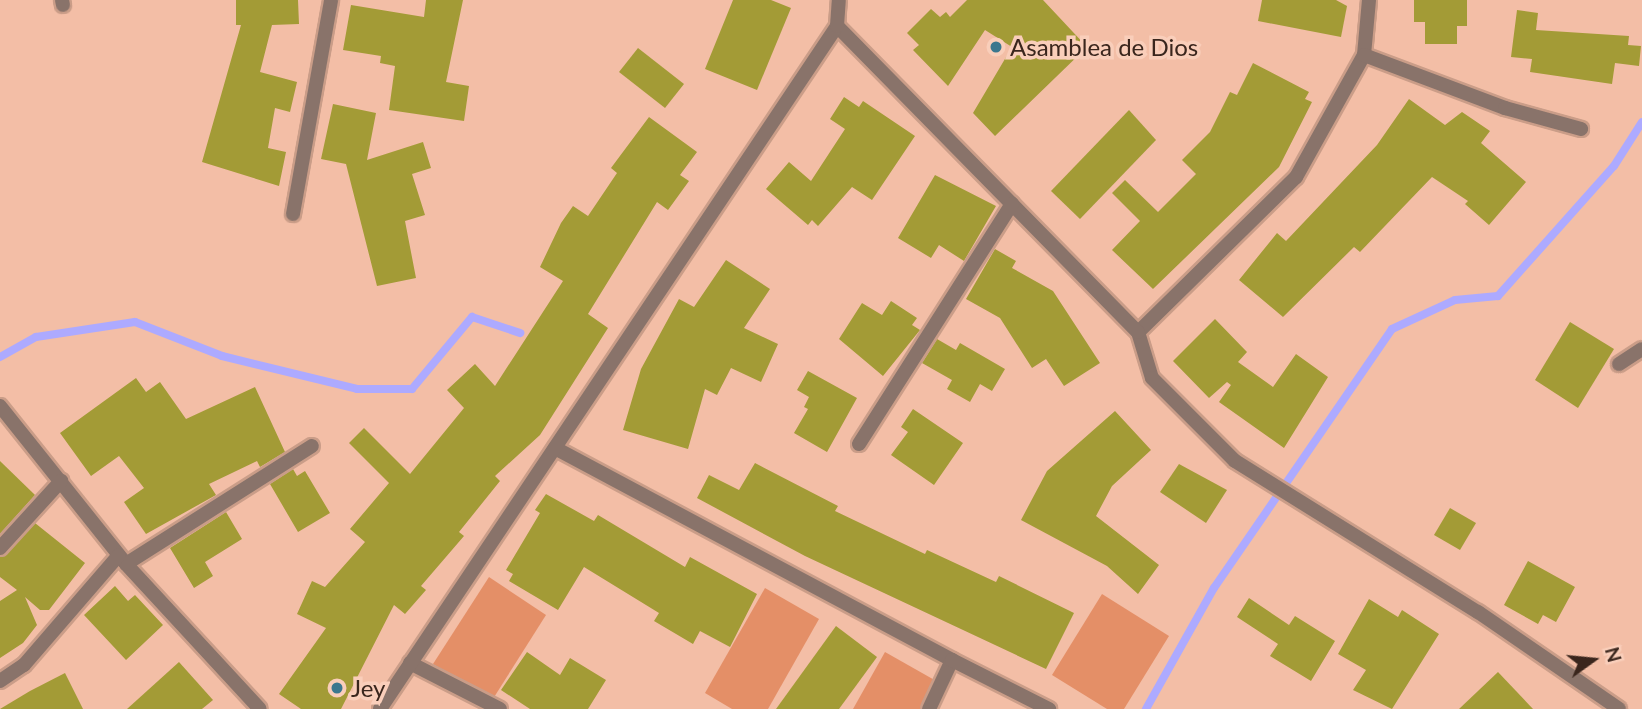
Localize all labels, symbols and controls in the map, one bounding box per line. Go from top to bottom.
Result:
place label: Asamblea de Dios [1010,33,1198,61]
marker: Asamblea de Dios [988,39,1004,55]
north arrow [1558,625,1628,695]
text: N [1601,644,1627,664]
place label: Jey [351,674,385,702]
marker: Jey [329,680,345,696]

